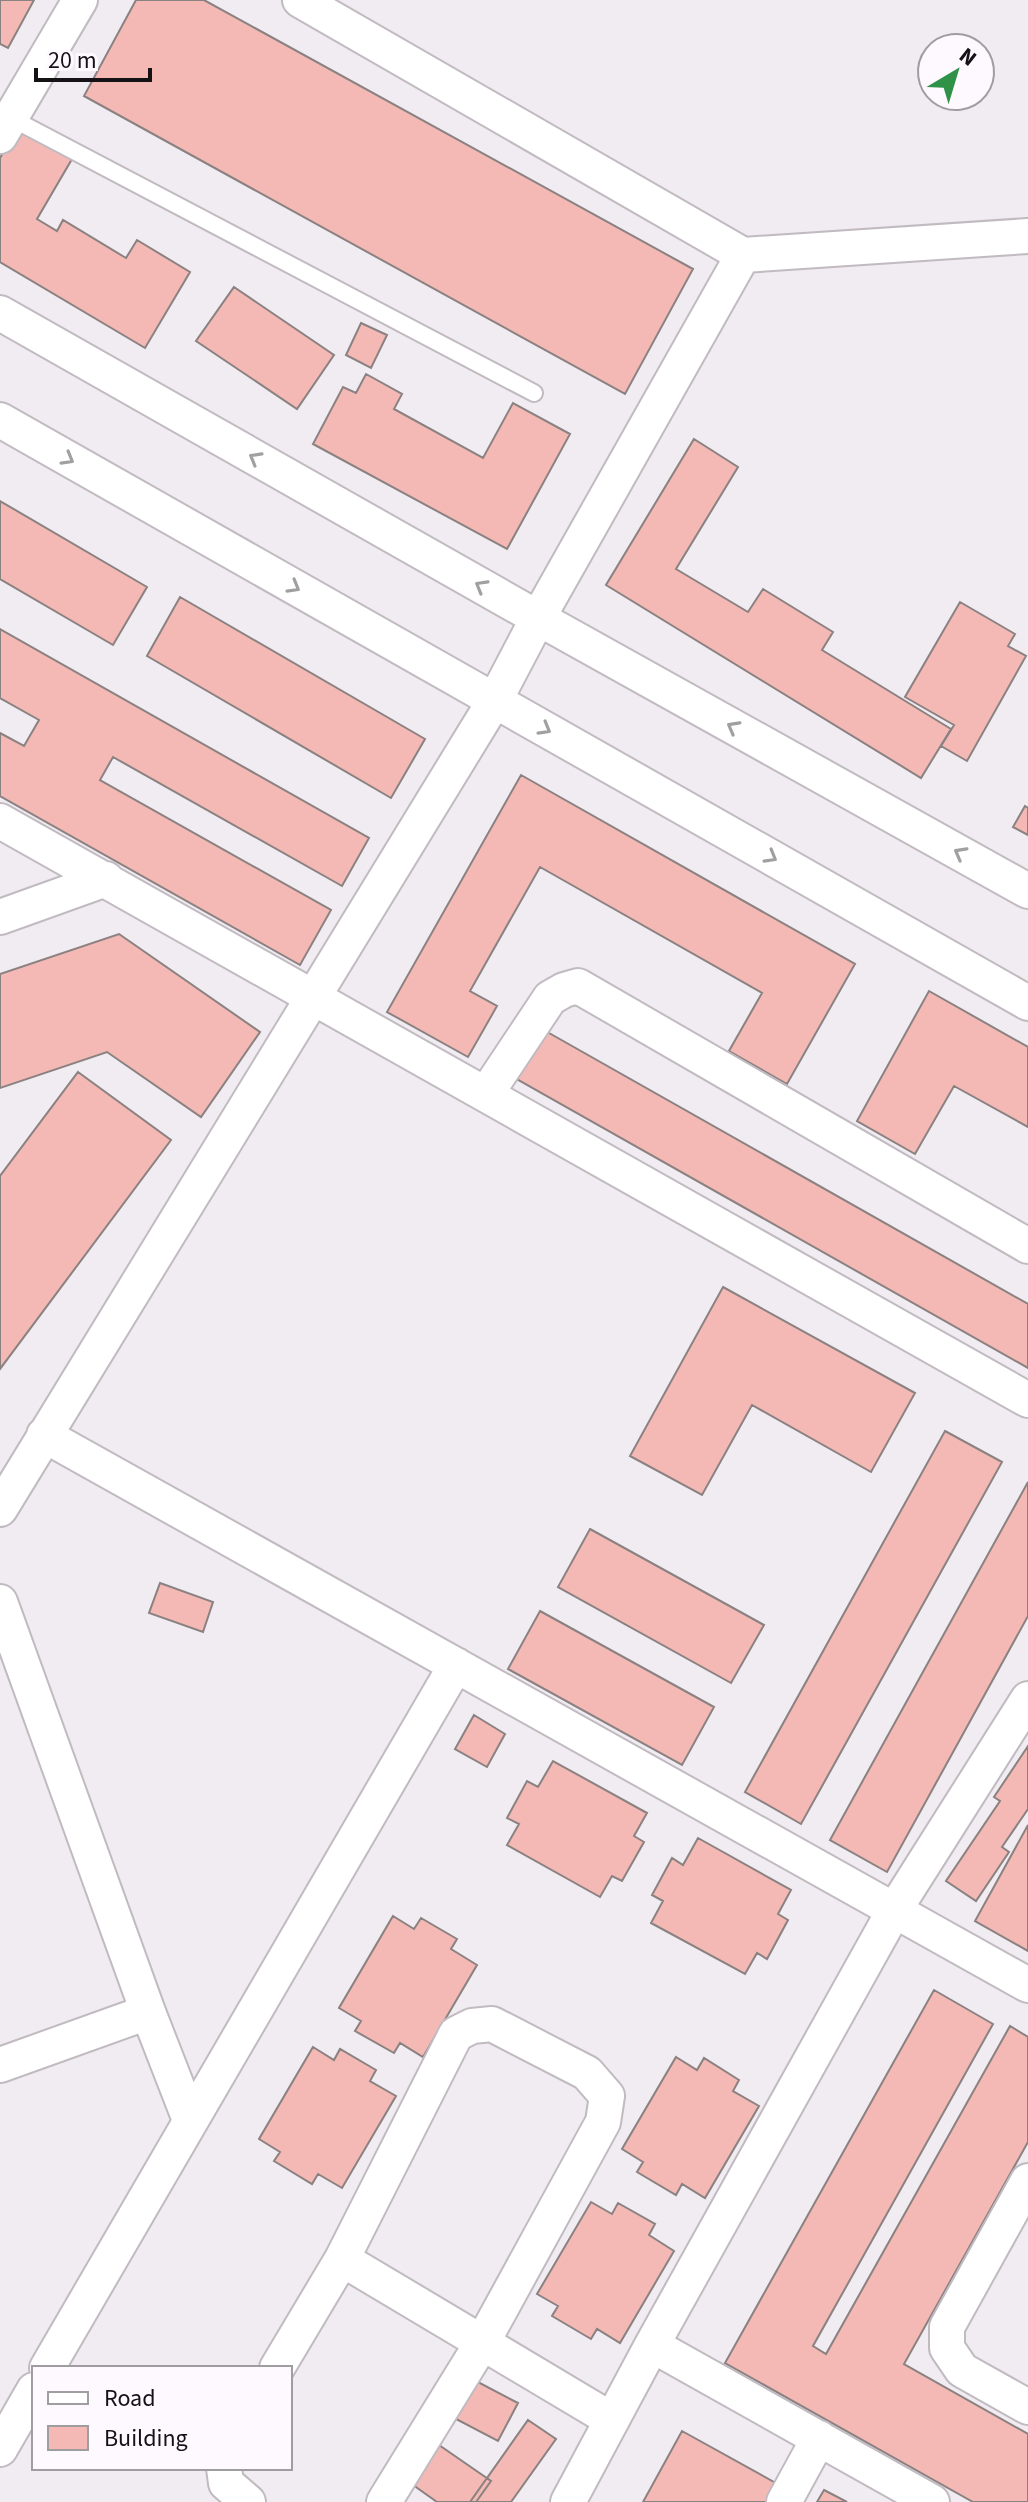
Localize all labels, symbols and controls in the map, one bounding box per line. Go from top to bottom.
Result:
scale bar [36,32,150,82]
north arrow [916,32,996,112]
text: N [952,40,983,74]
text: 20 m [48,43,97,78]
one-way arrow [59,449,74,465]
one-way arrow [249,452,264,468]
one-way arrow [285,577,300,593]
one-way arrow [475,580,490,596]
one-way arrow [536,719,551,735]
one-way arrow [727,721,741,737]
one-way arrow [762,847,777,863]
one-way arrow [954,847,969,863]
legend [32,2366,292,2470]
text: Road [104,2381,156,2416]
text: Building [104,2421,188,2456]

